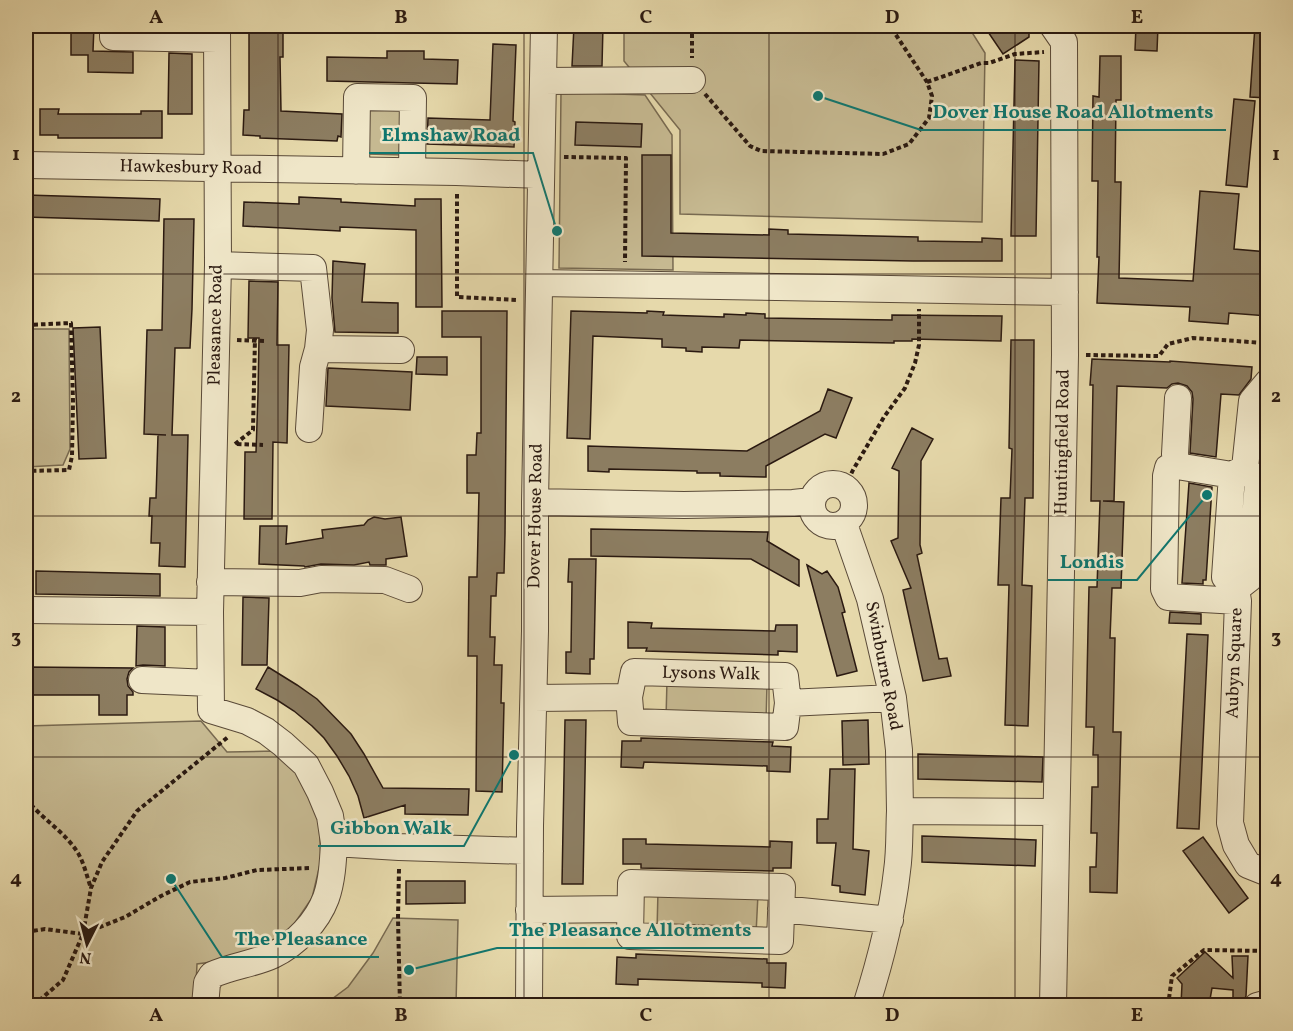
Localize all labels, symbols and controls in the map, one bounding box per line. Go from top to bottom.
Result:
text: A [149,4,163,32]
text: B [394,4,408,32]
text: C [640,4,653,32]
text: D [885,4,899,32]
text: E [1131,4,1143,32]
callout: Dover House Road Allotments [921,92,1226,130]
text: Dover House Road Allotments [932,99,1214,127]
callout: Elmshaw Road [369,115,533,153]
text: Elmshaw Road [382,122,520,150]
text: 1 [12,141,20,169]
text: 1 [1272,141,1280,169]
street label: Hawkesbury Road [119,154,263,182]
street label: Pleasance Road [202,264,230,386]
street label: Huntingfield Road [1049,369,1077,515]
text: 2 [11,383,21,411]
text: 2 [1271,383,1281,411]
street label: Dover House Road [522,443,550,589]
callout: Londis [1048,542,1137,580]
text: Londis [1060,549,1124,577]
street label: Swinburne Road [858,599,908,733]
street label: Aubyn Square [1221,607,1249,719]
text: 3 [11,624,21,652]
text: 3 [1271,624,1281,652]
street label: Lysons Walk [662,661,761,687]
callout: Gibbon Walk [318,808,464,846]
text: Gibbon Walk [330,815,452,843]
text: 4 [10,865,22,893]
text: 4 [1270,865,1282,893]
callout: The Pleasance Allotments [497,910,764,948]
north arrow [57,914,117,974]
text: The Pleasance Allotments [509,917,751,945]
callout: The Pleasance [222,919,379,957]
text: The Pleasance [235,926,367,954]
text: N [78,945,93,968]
text: A [149,1002,163,1030]
text: B [394,1002,408,1030]
text: C [640,1002,653,1030]
text: D [885,1002,899,1030]
text: E [1131,1002,1143,1030]

